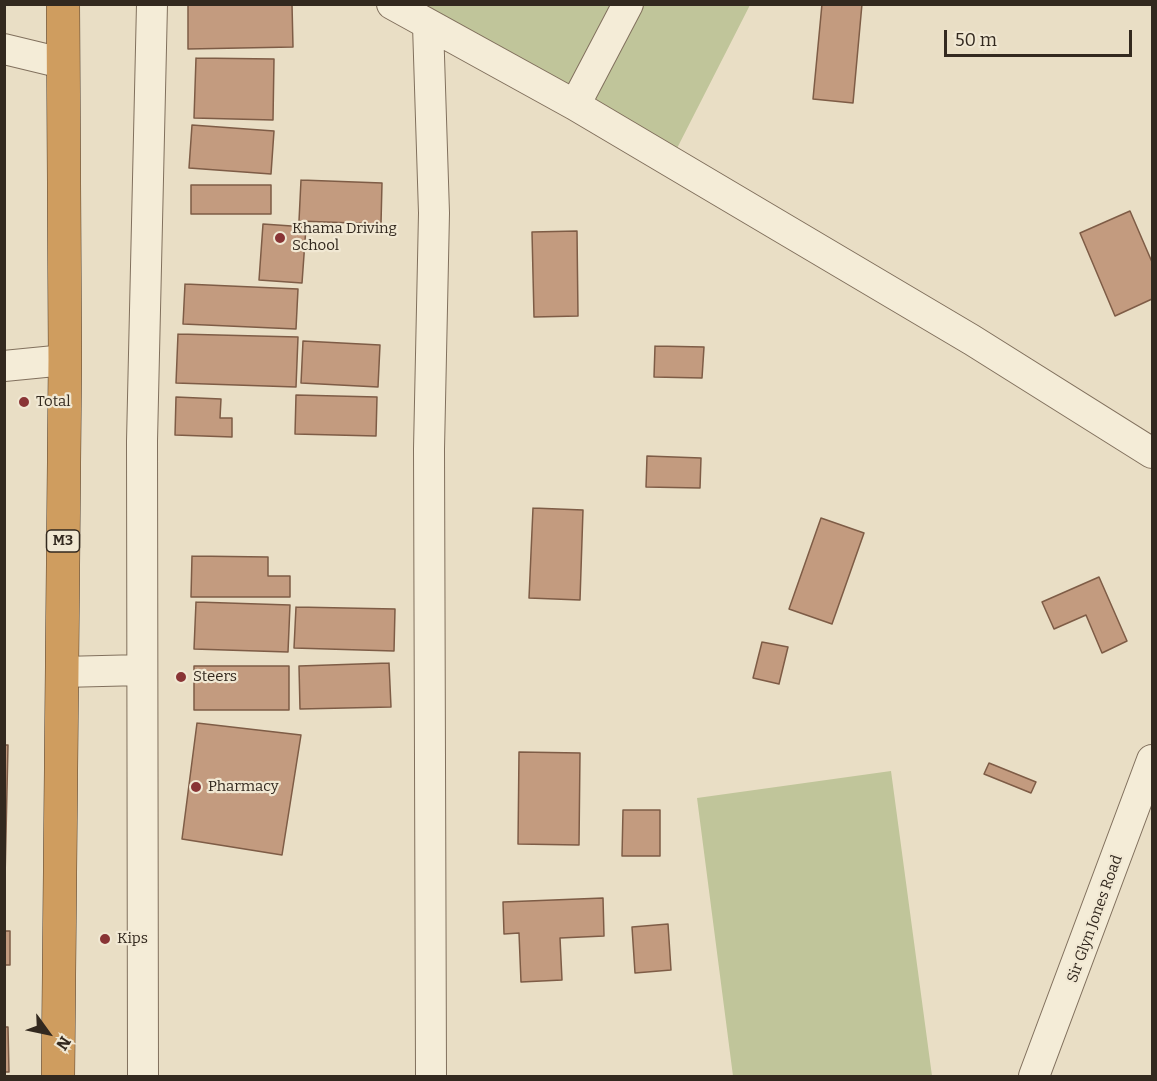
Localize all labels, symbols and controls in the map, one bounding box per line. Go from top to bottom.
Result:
scale bar [947,18,1134,56]
text: 50 m [955,29,997,51]
place label: Khama Driving School [292,220,397,255]
marker: Khama Driving School [273,231,287,245]
place label: Total [36,393,70,411]
marker: Total [17,395,31,409]
road number: M3 [46,530,80,552]
place label: Steers [193,668,237,686]
marker: Steers [174,670,188,684]
place label: Pharmacy [208,778,279,796]
marker: Pharmacy [189,780,203,794]
street label: Sir Glyn Jones Road [1064,853,1126,985]
place label: Kips [117,930,148,948]
marker: Kips [98,932,112,946]
north arrow [18,1003,78,1063]
text: N [52,1033,75,1053]

